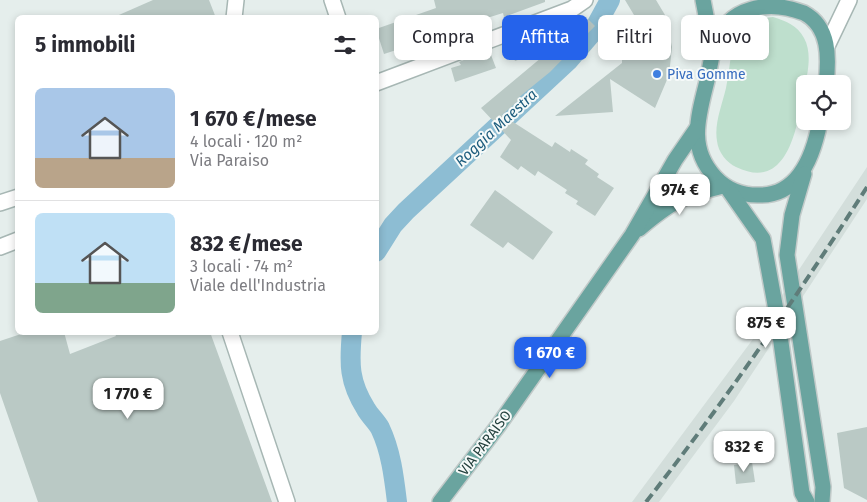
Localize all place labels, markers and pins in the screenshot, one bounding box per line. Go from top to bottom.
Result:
place label: Piva Gomme [667,66,746,83]
marker: Piva Gomme [651,68,663,80]
pin: 974 € [645,174,715,216]
pin: 875 € [731,306,801,349]
pin: 1 670 € [504,336,596,379]
pin: 1 770 € [82,378,174,420]
pin: 832 € [709,430,779,473]

